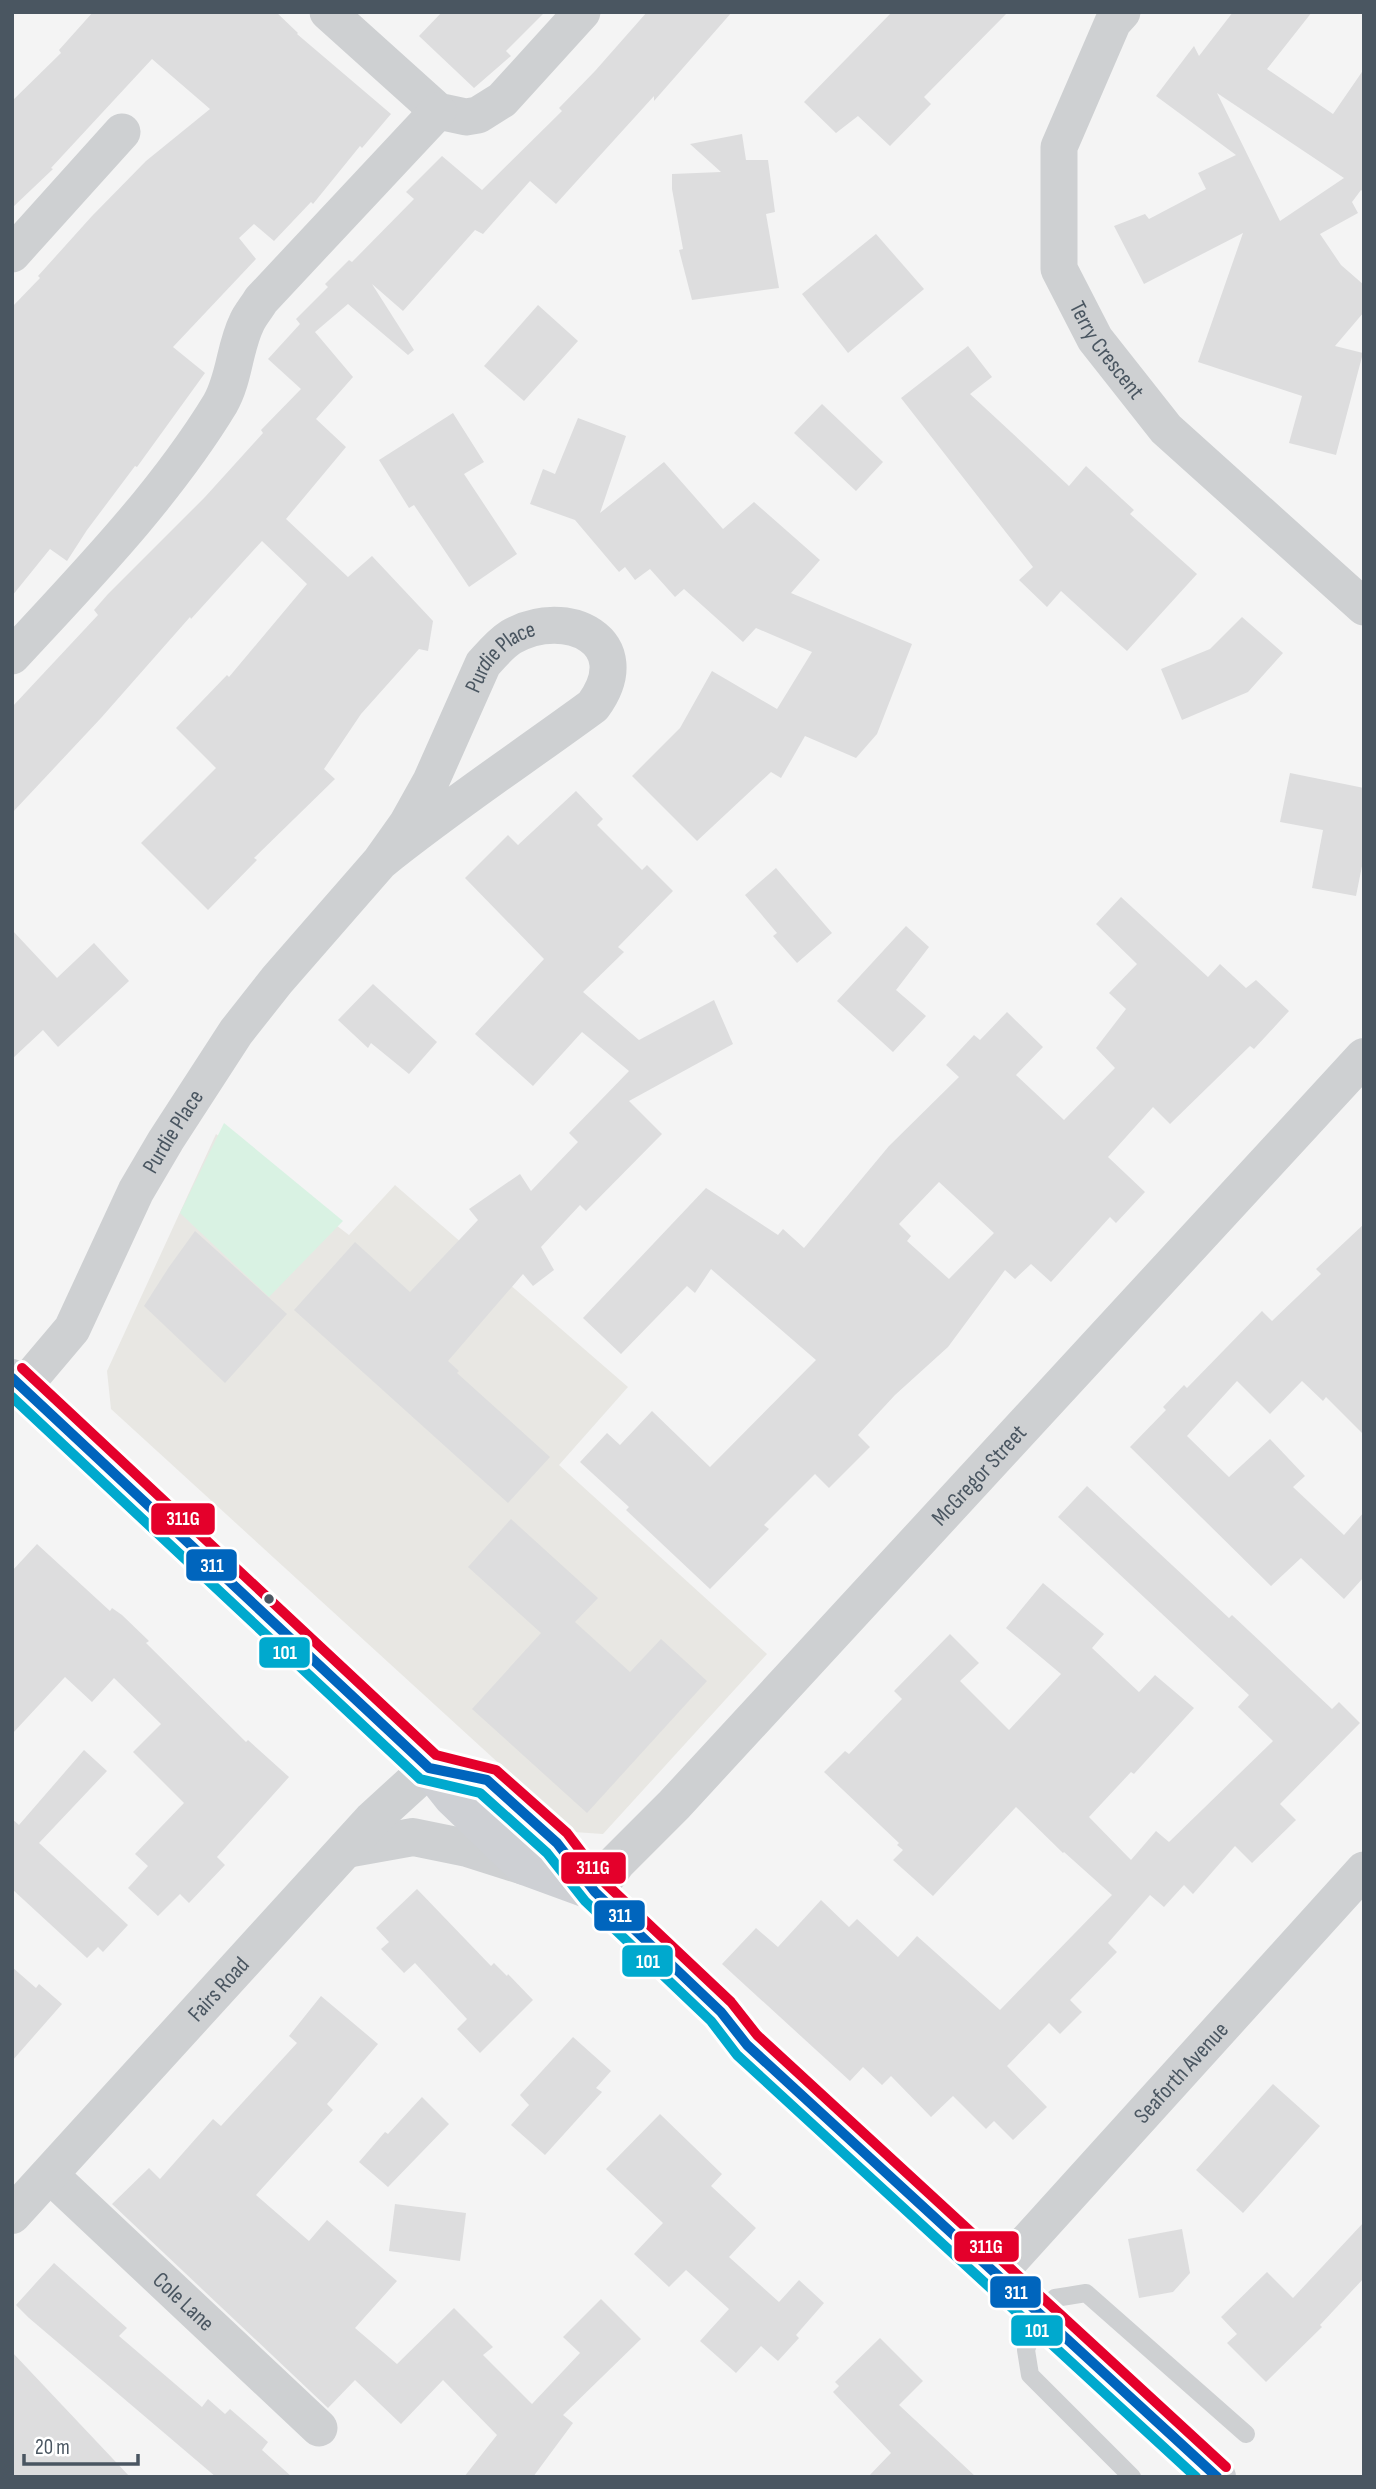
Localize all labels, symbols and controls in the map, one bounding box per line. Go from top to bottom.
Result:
street label: Terry Crescent [1063,297,1150,405]
street label: Purdie Place [459,615,539,697]
street label: Purdie Place [137,1085,210,1179]
street label: McGregor Street [926,1419,1033,1532]
line badge: 311G [150,1502,216,1536]
text: 311G [166,1508,200,1531]
line badge: 311 [185,1548,238,1582]
text: 311 [200,1555,224,1578]
unlabelled marker [262,1592,276,1606]
line badge: 101 [258,1636,311,1669]
text: 101 [273,1642,298,1665]
line badge: 311G [560,1851,627,1885]
text: 311G [576,1857,610,1880]
line badge: 311 [593,1899,646,1932]
text: 311 [608,1905,632,1928]
line badge: 101 [621,1944,674,1978]
street label: Fairs Road [182,1951,255,2028]
text: 101 [636,1951,661,1974]
street label: Seaforth Avenue [1128,2016,1235,2130]
line badge: 311G [953,2230,1020,2263]
text: 311G [969,2236,1003,2259]
street label: Cole Lane [147,2266,220,2337]
line badge: 311 [989,2275,1042,2309]
text: 311 [1004,2282,1028,2305]
line badge: 101 [1010,2314,1064,2347]
text: 101 [1025,2320,1050,2343]
scale bar [24,2422,138,2466]
text: 20 m [35,2435,70,2460]

